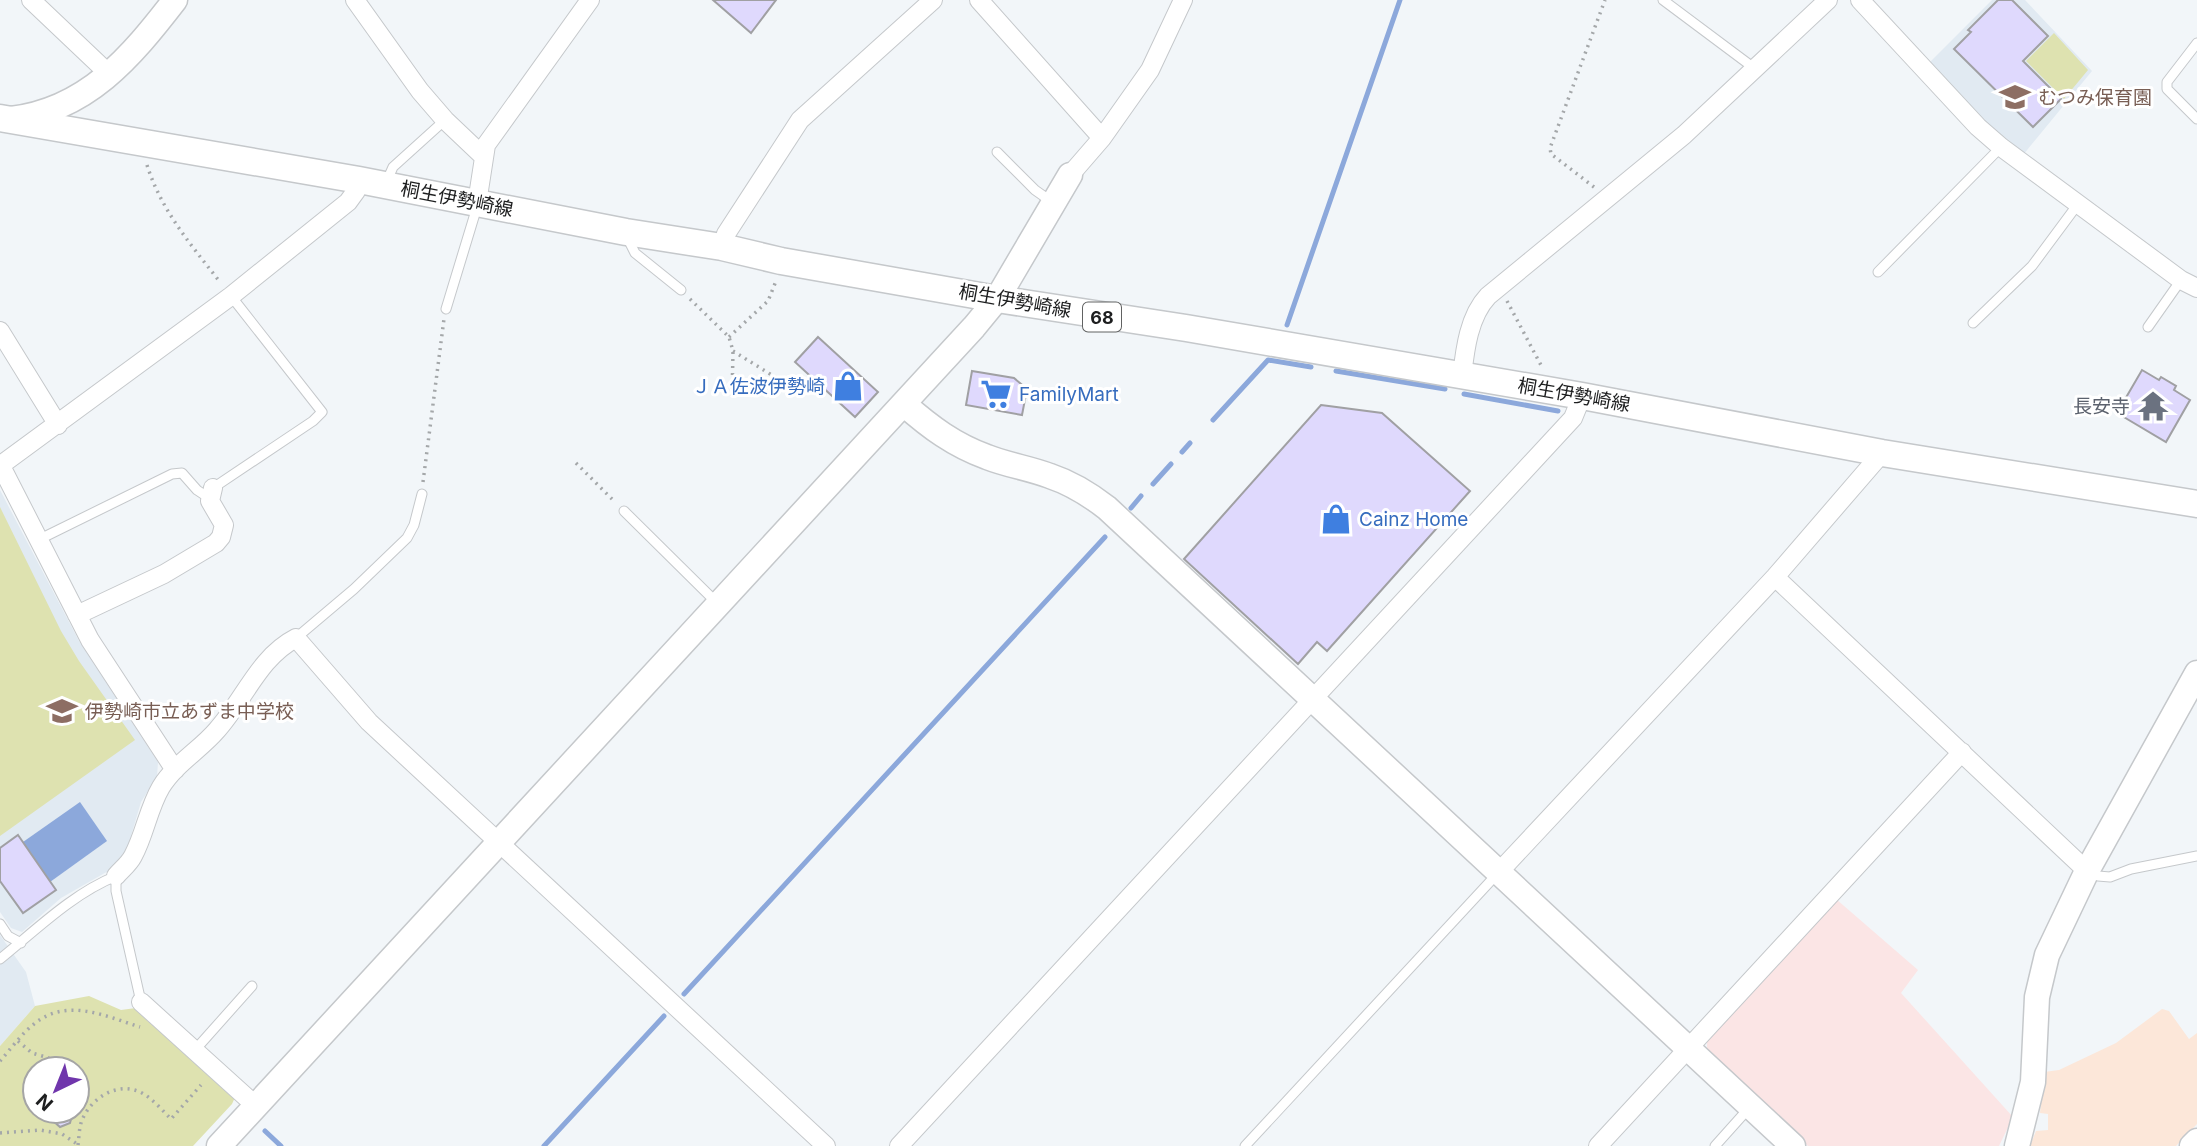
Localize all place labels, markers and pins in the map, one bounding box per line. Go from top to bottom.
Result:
school or university icon: むつみ保育園 [1998,80,2032,114]
place label: むつみ保育園 [2038,86,2152,109]
shop icon: ＪＡ佐波伊勢崎 [831,369,865,403]
place label: ＪＡ佐波伊勢崎 [692,375,825,398]
supermarket icon: FamilyMart [979,377,1013,411]
place label: FamilyMart [1019,383,1119,406]
temple icon: 長安寺 [2136,389,2170,423]
place label: 長安寺 [2073,395,2130,418]
shop icon: Cainz Home [1319,502,1353,536]
place label: Cainz Home [1359,508,1468,531]
school or university icon: 伊勢崎市立あずま中学校 [45,694,79,728]
place label: 伊勢崎市立あずま中学校 [85,700,294,723]

